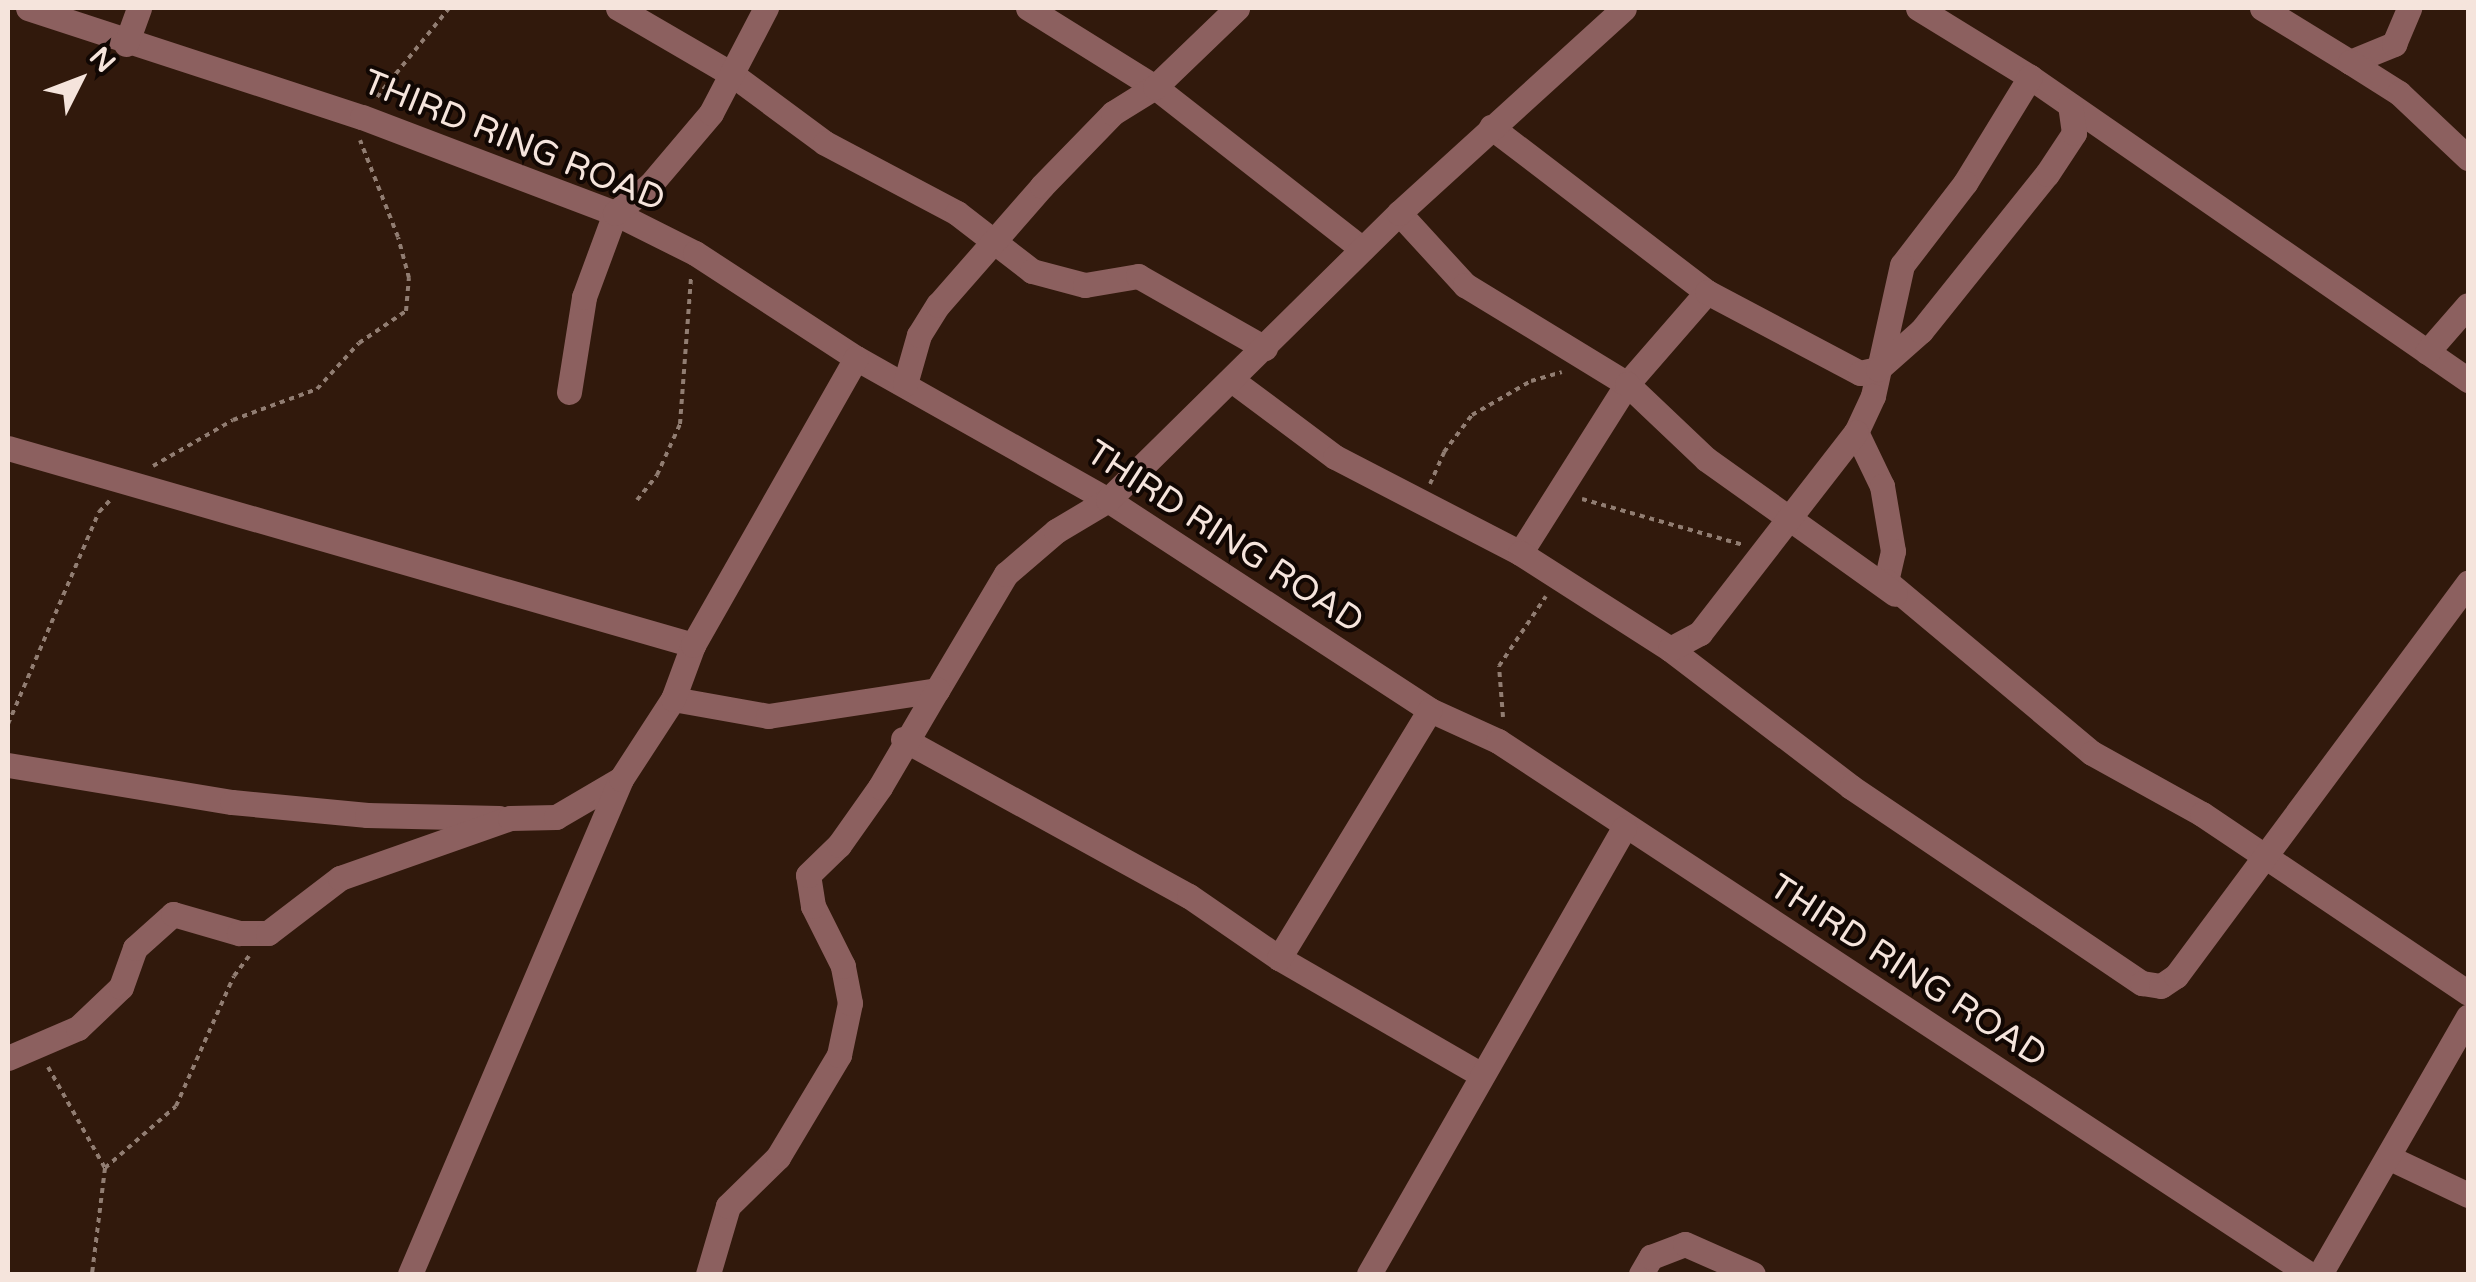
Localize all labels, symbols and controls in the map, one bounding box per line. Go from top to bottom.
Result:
north arrow [30,30,130,130]
text: N [82,40,122,80]
street label: THIRD RING ROAD [357,61,671,221]
street label: THIRD RING ROAD [1079,432,1371,642]
street label: THIRD RING ROAD [1762,866,2054,1076]

